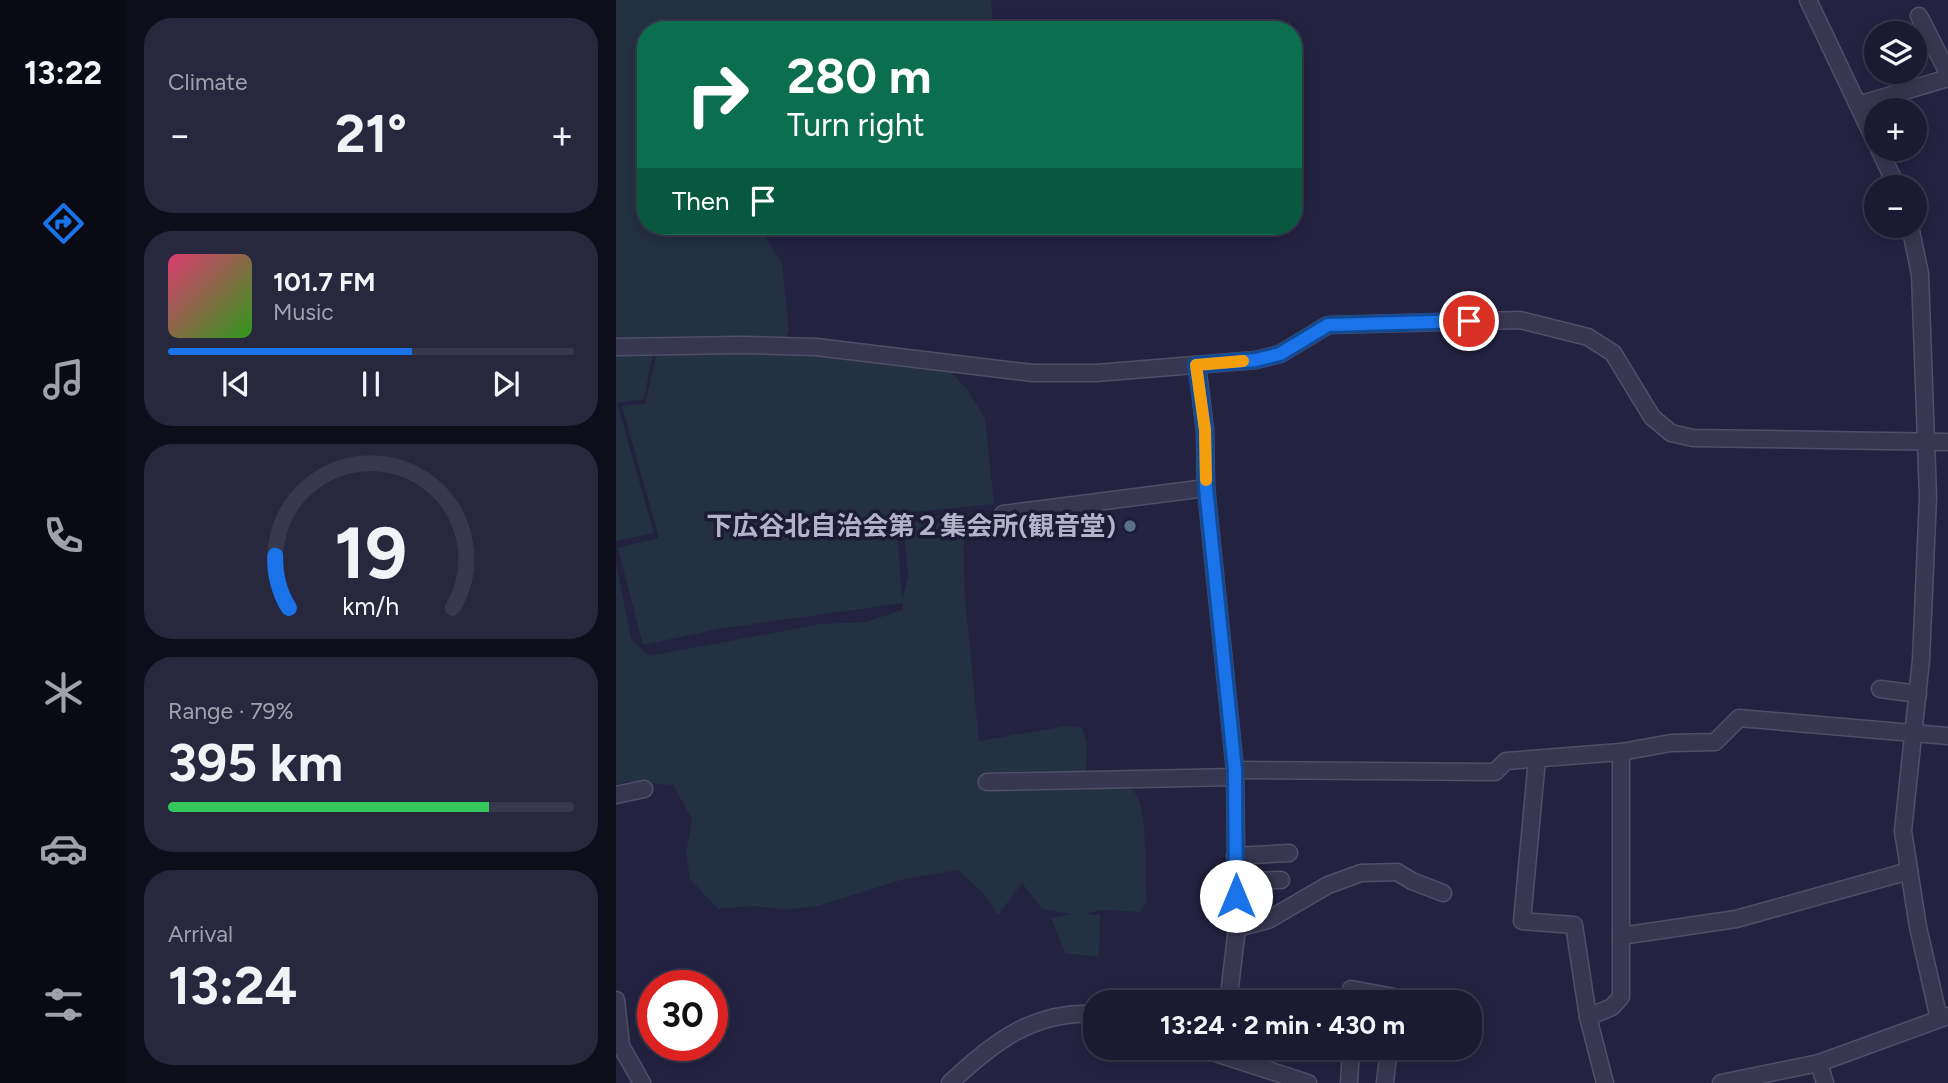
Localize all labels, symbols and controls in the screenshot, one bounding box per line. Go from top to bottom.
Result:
map controls [1864,21,1927,238]
button: layers [1864,21,1927,84]
text: 280 m [787,46,932,105]
icon: right [672,49,763,140]
text: 13:22 [24,54,102,92]
text: Climate [168,68,247,96]
button: + [1864,98,1927,161]
text: 21° [335,103,407,165]
text: Turn right [787,106,925,144]
text: − [168,112,192,158]
text: + [550,112,574,158]
button: − [1864,175,1927,238]
icon: arrive [744,182,782,220]
text: Then [672,185,730,217]
icon: directions [39,199,88,248]
text: 101.7 FM [273,266,376,298]
pin [1439,291,1499,351]
text: Music [273,298,334,326]
icon: arrive [1450,302,1488,340]
icon: music [39,355,88,404]
icon: previous [217,365,255,403]
icon: pause [352,365,390,403]
icon: next [487,365,525,403]
text: 19 [335,509,407,596]
place label: 下広谷北自治会第２集会所(観音堂) [706,510,1116,542]
icon: phone [39,511,88,560]
marker: 下広谷北自治会第２集会所(観音堂) [1122,518,1138,534]
text: km/h [342,590,400,620]
icon: climate [39,668,88,717]
text: Range · 79% [168,697,294,725]
text: 395 km [168,732,343,794]
icon: car [39,824,88,873]
position arrow [1199,859,1273,933]
text: Arrival [168,920,233,948]
text: 13:24 [168,955,298,1017]
speed limit sign: 30 [637,970,728,1061]
icon: filters [39,980,88,1029]
text: 13:24 · 2 min · 430 m [1160,1009,1405,1041]

